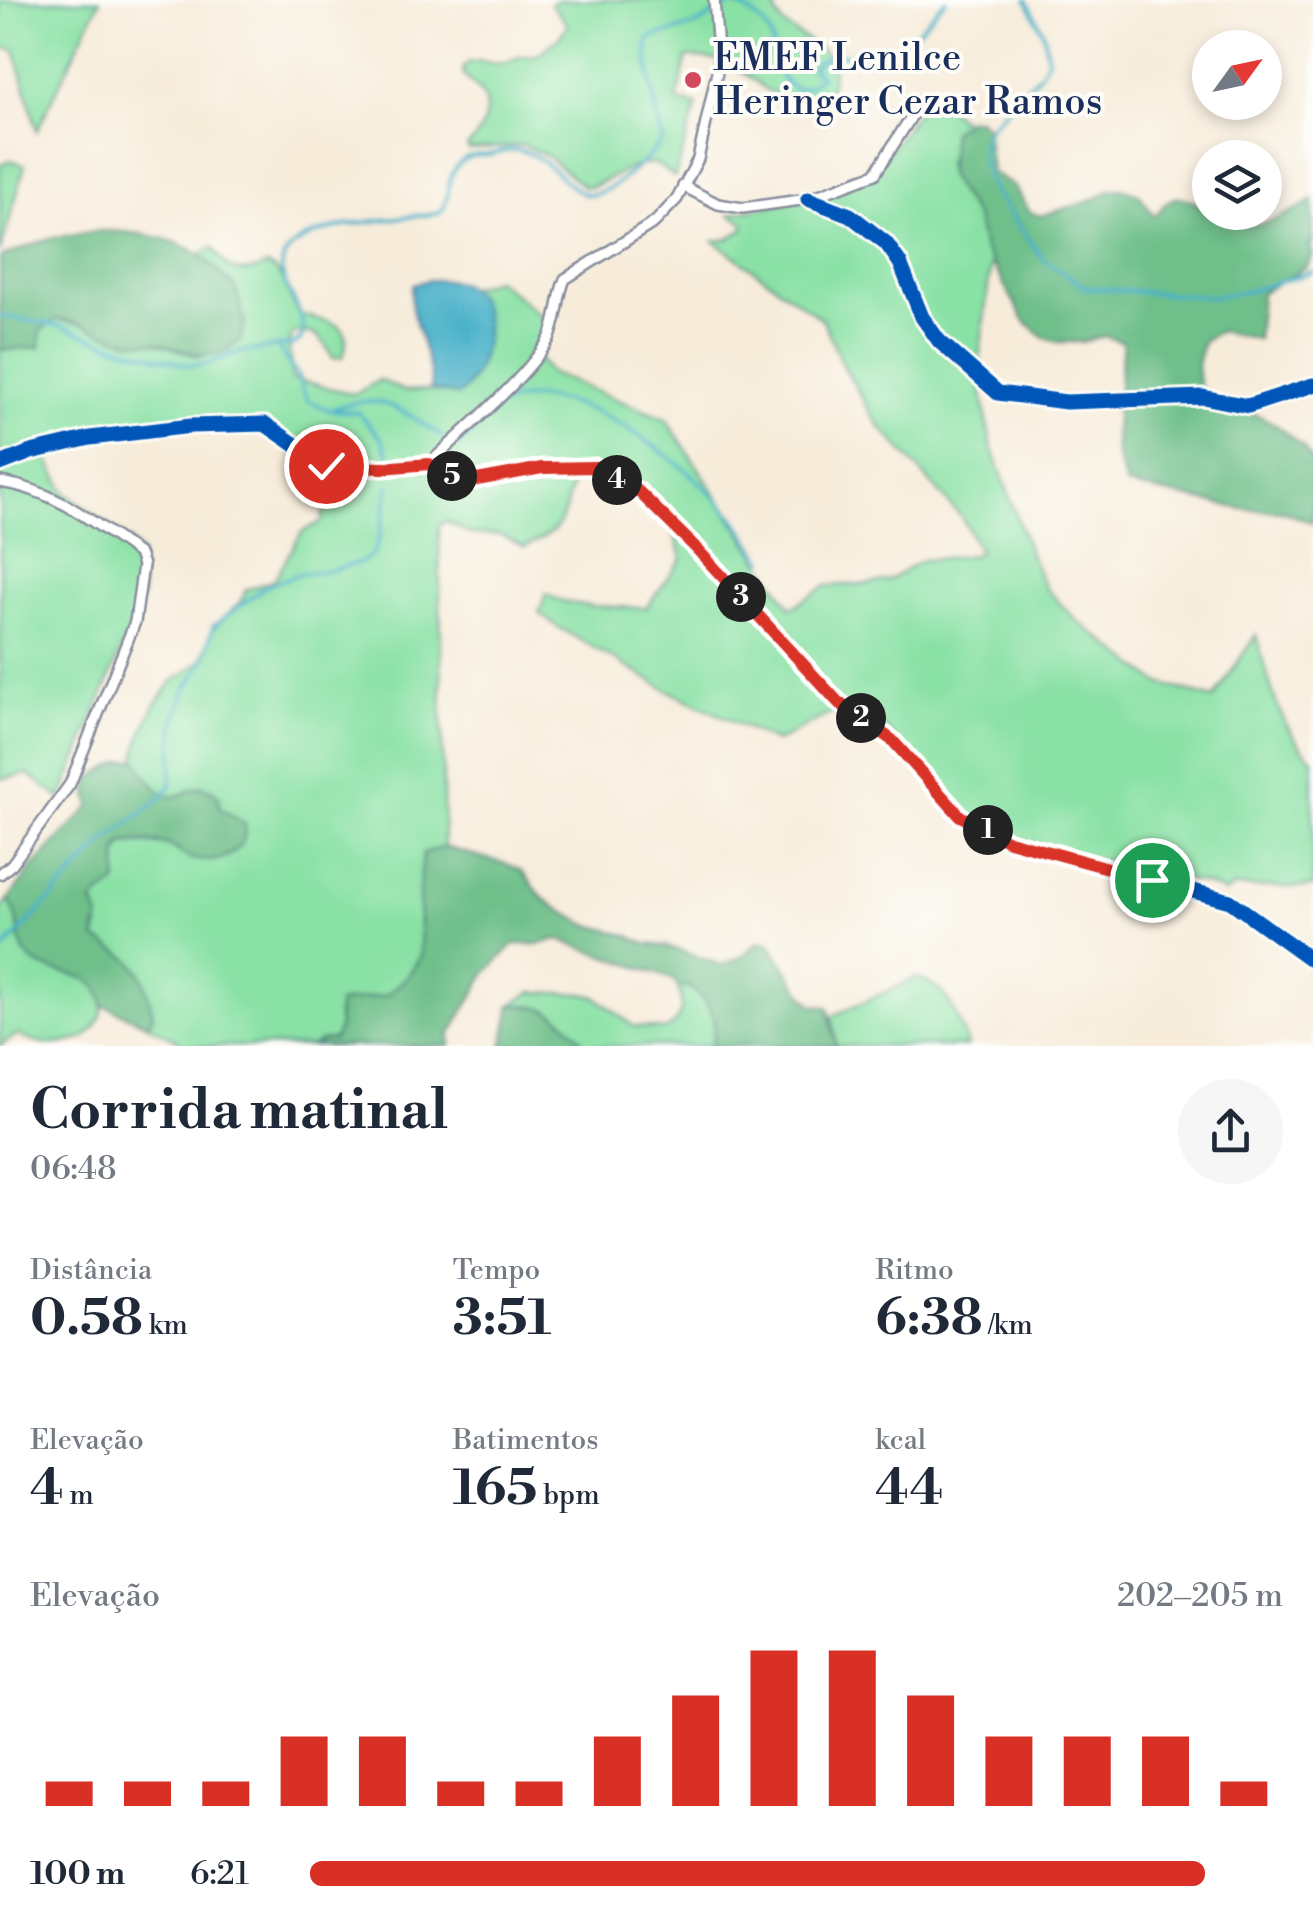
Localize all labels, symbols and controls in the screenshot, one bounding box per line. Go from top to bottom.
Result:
north arrow [1192,30,1282,120]
map controls [1192,30,1282,230]
place label: EMEF Lenilce Heringer Cezar Ramos [713,35,1102,126]
marker: EMEF Lenilce Heringer Cezar Ramos [682,69,704,91]
button: layers [1192,140,1282,230]
pin [284,424,369,509]
icon: check [299,439,354,494]
pin: 5 [427,451,477,501]
pin: 4 [592,455,642,505]
text: 5 [443,458,461,493]
text: 4 [608,462,626,497]
pin: 3 [716,572,766,622]
text: 3 [733,579,749,614]
pin: 2 [836,693,886,743]
text: 2 [852,700,870,735]
pin: 1 [963,805,1013,855]
text: 1 [981,812,995,847]
pin [1110,838,1195,923]
icon: arrive [1125,853,1180,908]
text: Corrida matinal [30,1077,448,1146]
button: share [1178,1079,1283,1184]
text: 06:48 [30,1149,117,1189]
text: Distância [30,1253,152,1288]
text: Tempo [453,1253,540,1288]
text: Ritmo [875,1253,954,1288]
text: 0.58 [30,1288,143,1350]
text: 3:51 [453,1288,551,1350]
text: 6:38 [875,1288,982,1350]
text: km [143,1308,188,1343]
text: /km [982,1308,1033,1343]
text: Elevação [30,1423,144,1458]
text: Batimentos [453,1423,599,1458]
text: kcal [875,1423,926,1458]
text: 4 [30,1458,64,1520]
text: 165 [453,1458,537,1520]
text: 44 [875,1458,943,1520]
text: m [64,1478,94,1513]
text: bpm [537,1478,600,1513]
text: Elevação [30,1576,160,1616]
text: 202–205 m [1117,1576,1283,1616]
text: 100 m [30,1854,125,1894]
text: 6:21 [190,1854,249,1894]

